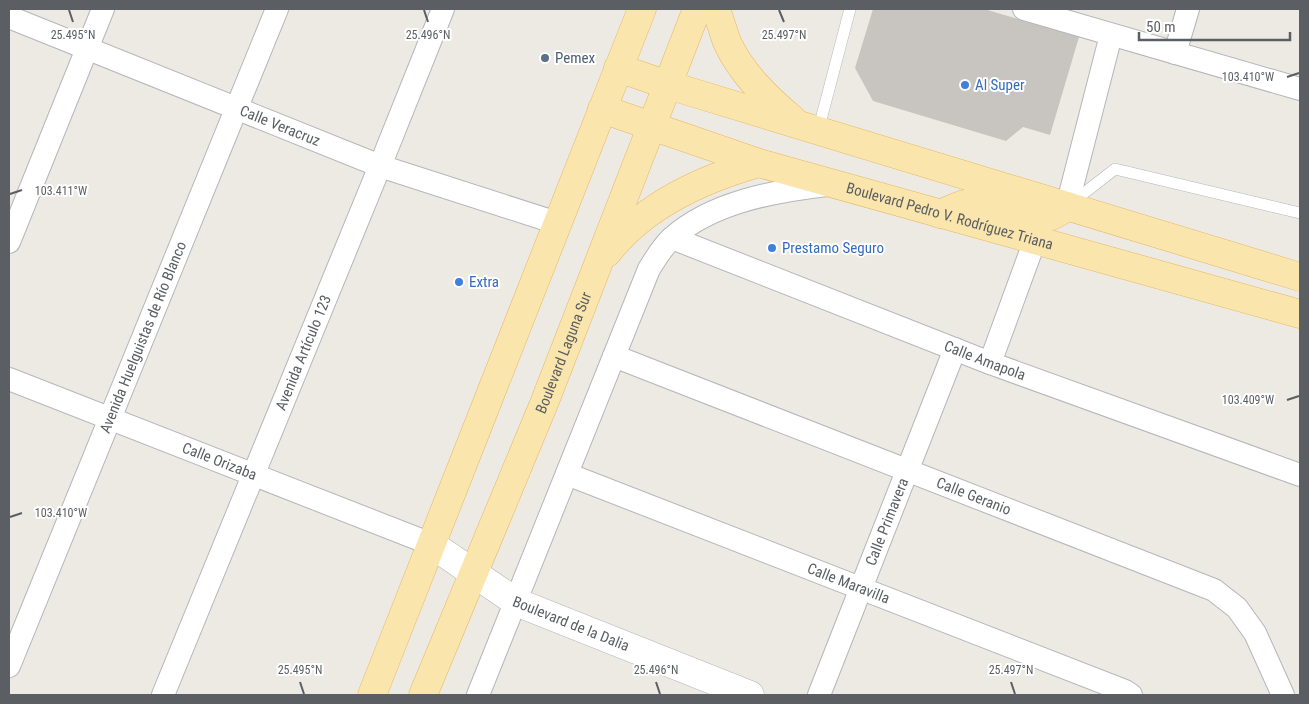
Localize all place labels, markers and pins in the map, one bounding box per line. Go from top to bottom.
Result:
place label: Pemex [555,49,596,67]
marker: Pemex [539,52,551,64]
place label: Al Super [975,76,1025,94]
marker: Al Super [959,79,971,91]
place label: Prestamo Seguro [782,239,884,257]
marker: Prestamo Seguro [766,242,778,254]
place label: Extra [469,273,499,291]
marker: Extra [453,276,465,288]

